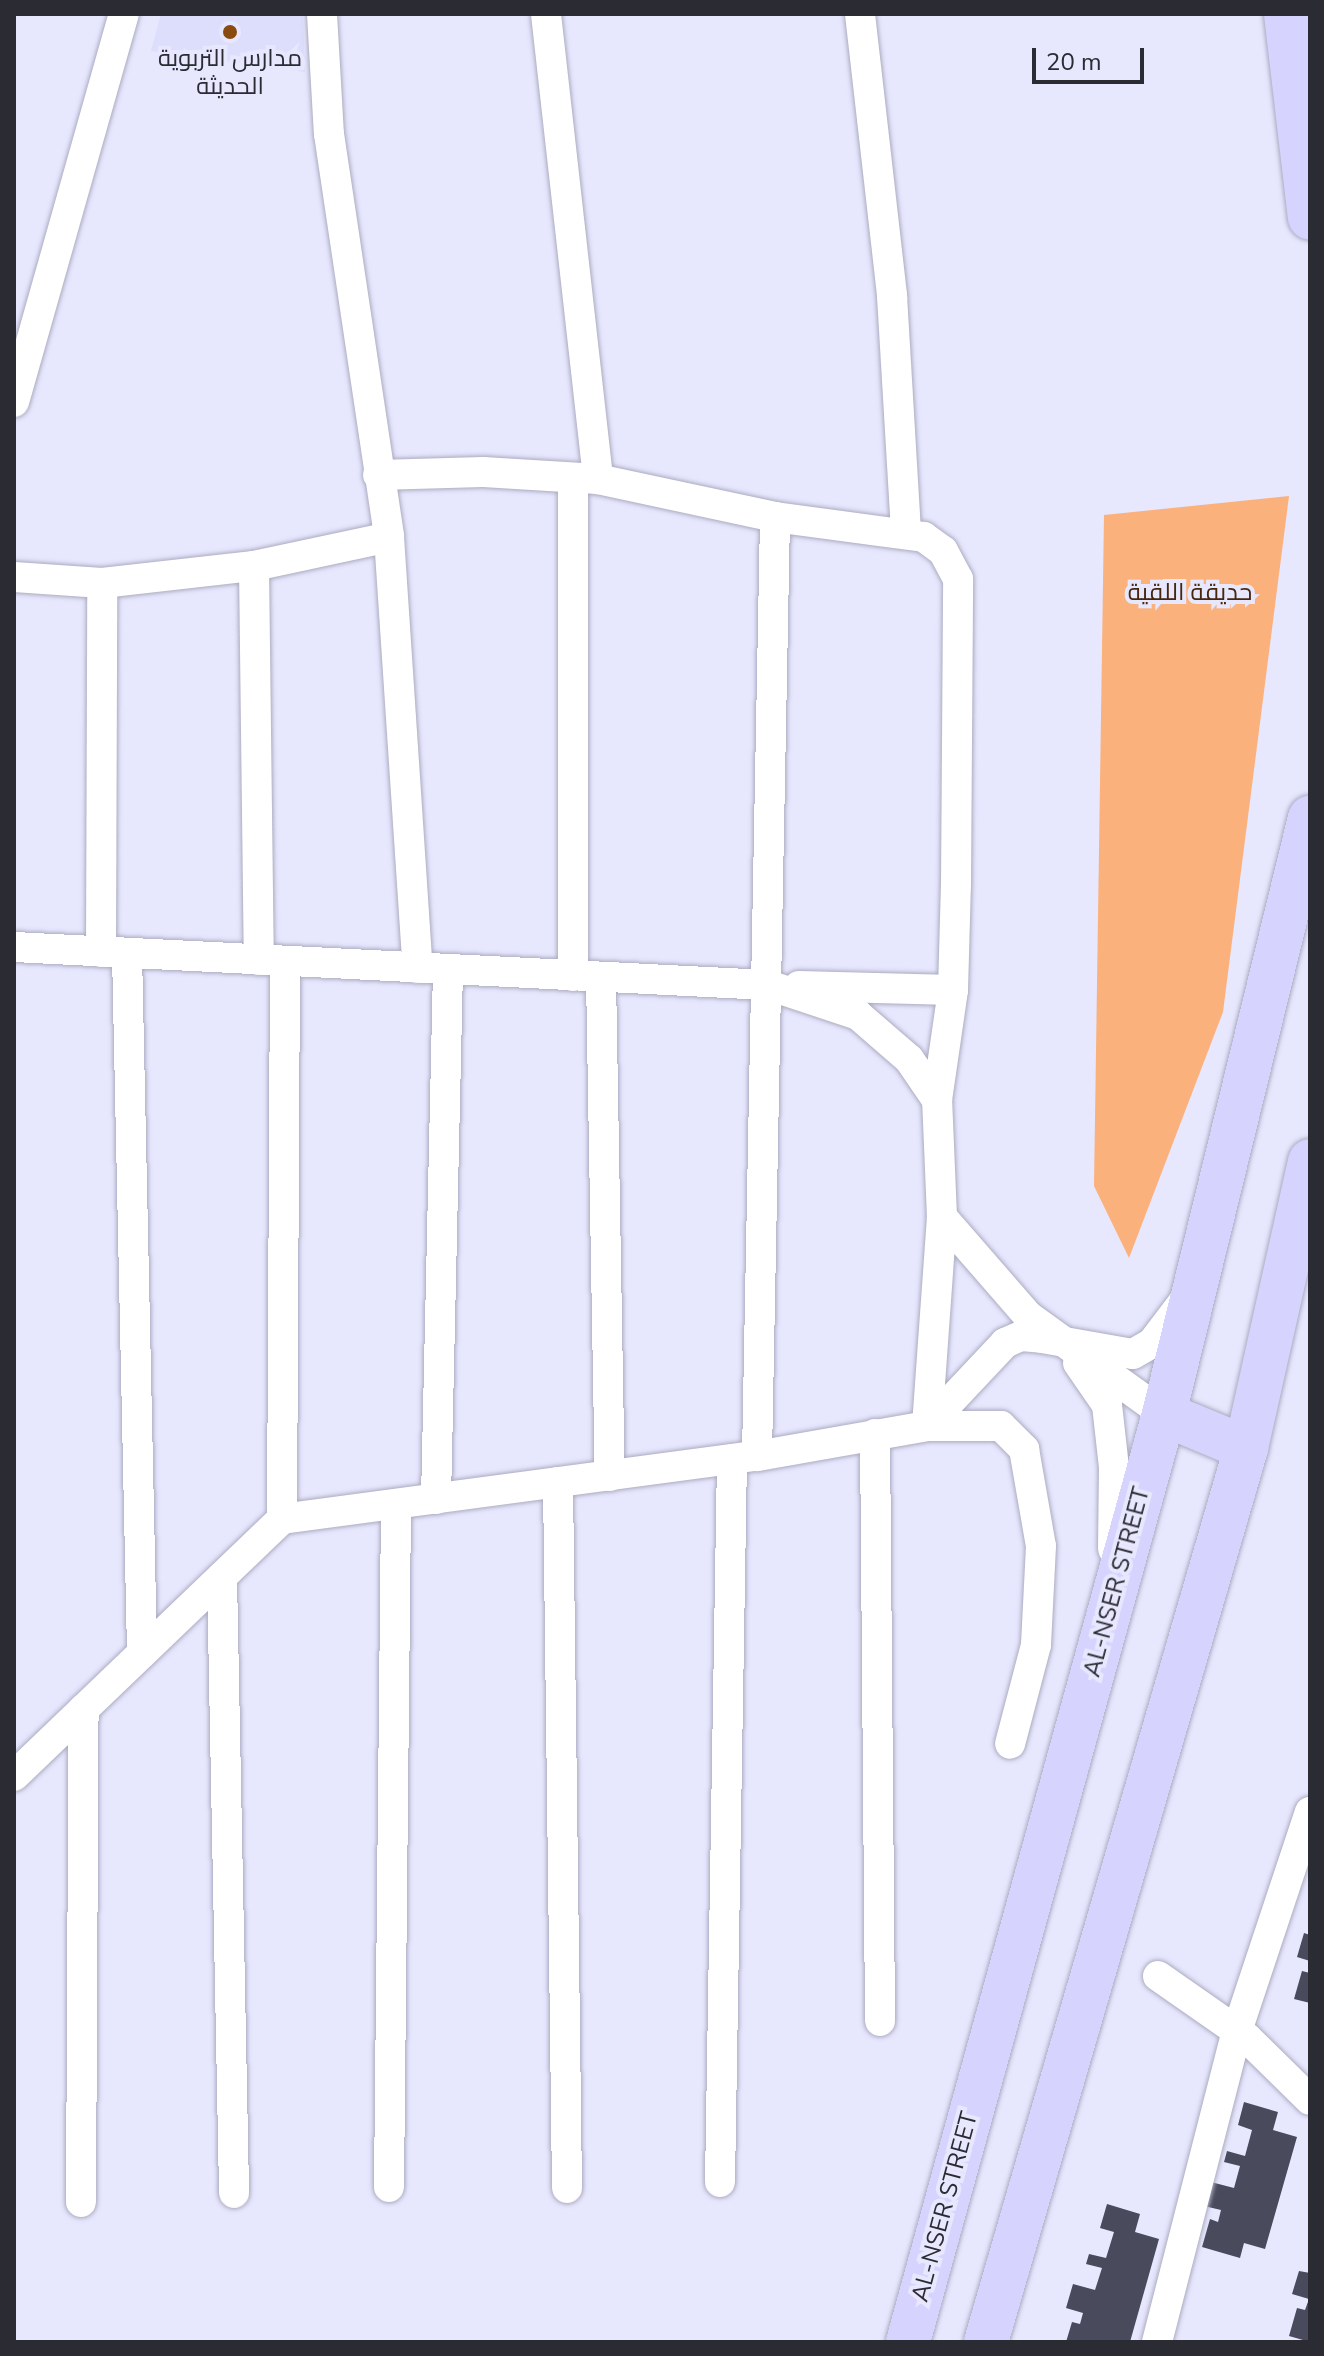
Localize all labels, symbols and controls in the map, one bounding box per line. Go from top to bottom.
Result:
marker: مدارس التربوية الحديثة [221,23,239,41]
scale bar [1036,32,1148,82]
place label: مدارس التربوية الحديثة [158,45,302,101]
text: 20 m [1046,46,1102,78]
park label: حديقة اللقية [1128,579,1252,607]
street label: AL-NSER STREET [1078,1484,1156,1680]
street label: AL-NSER STREET [906,2109,984,2305]

